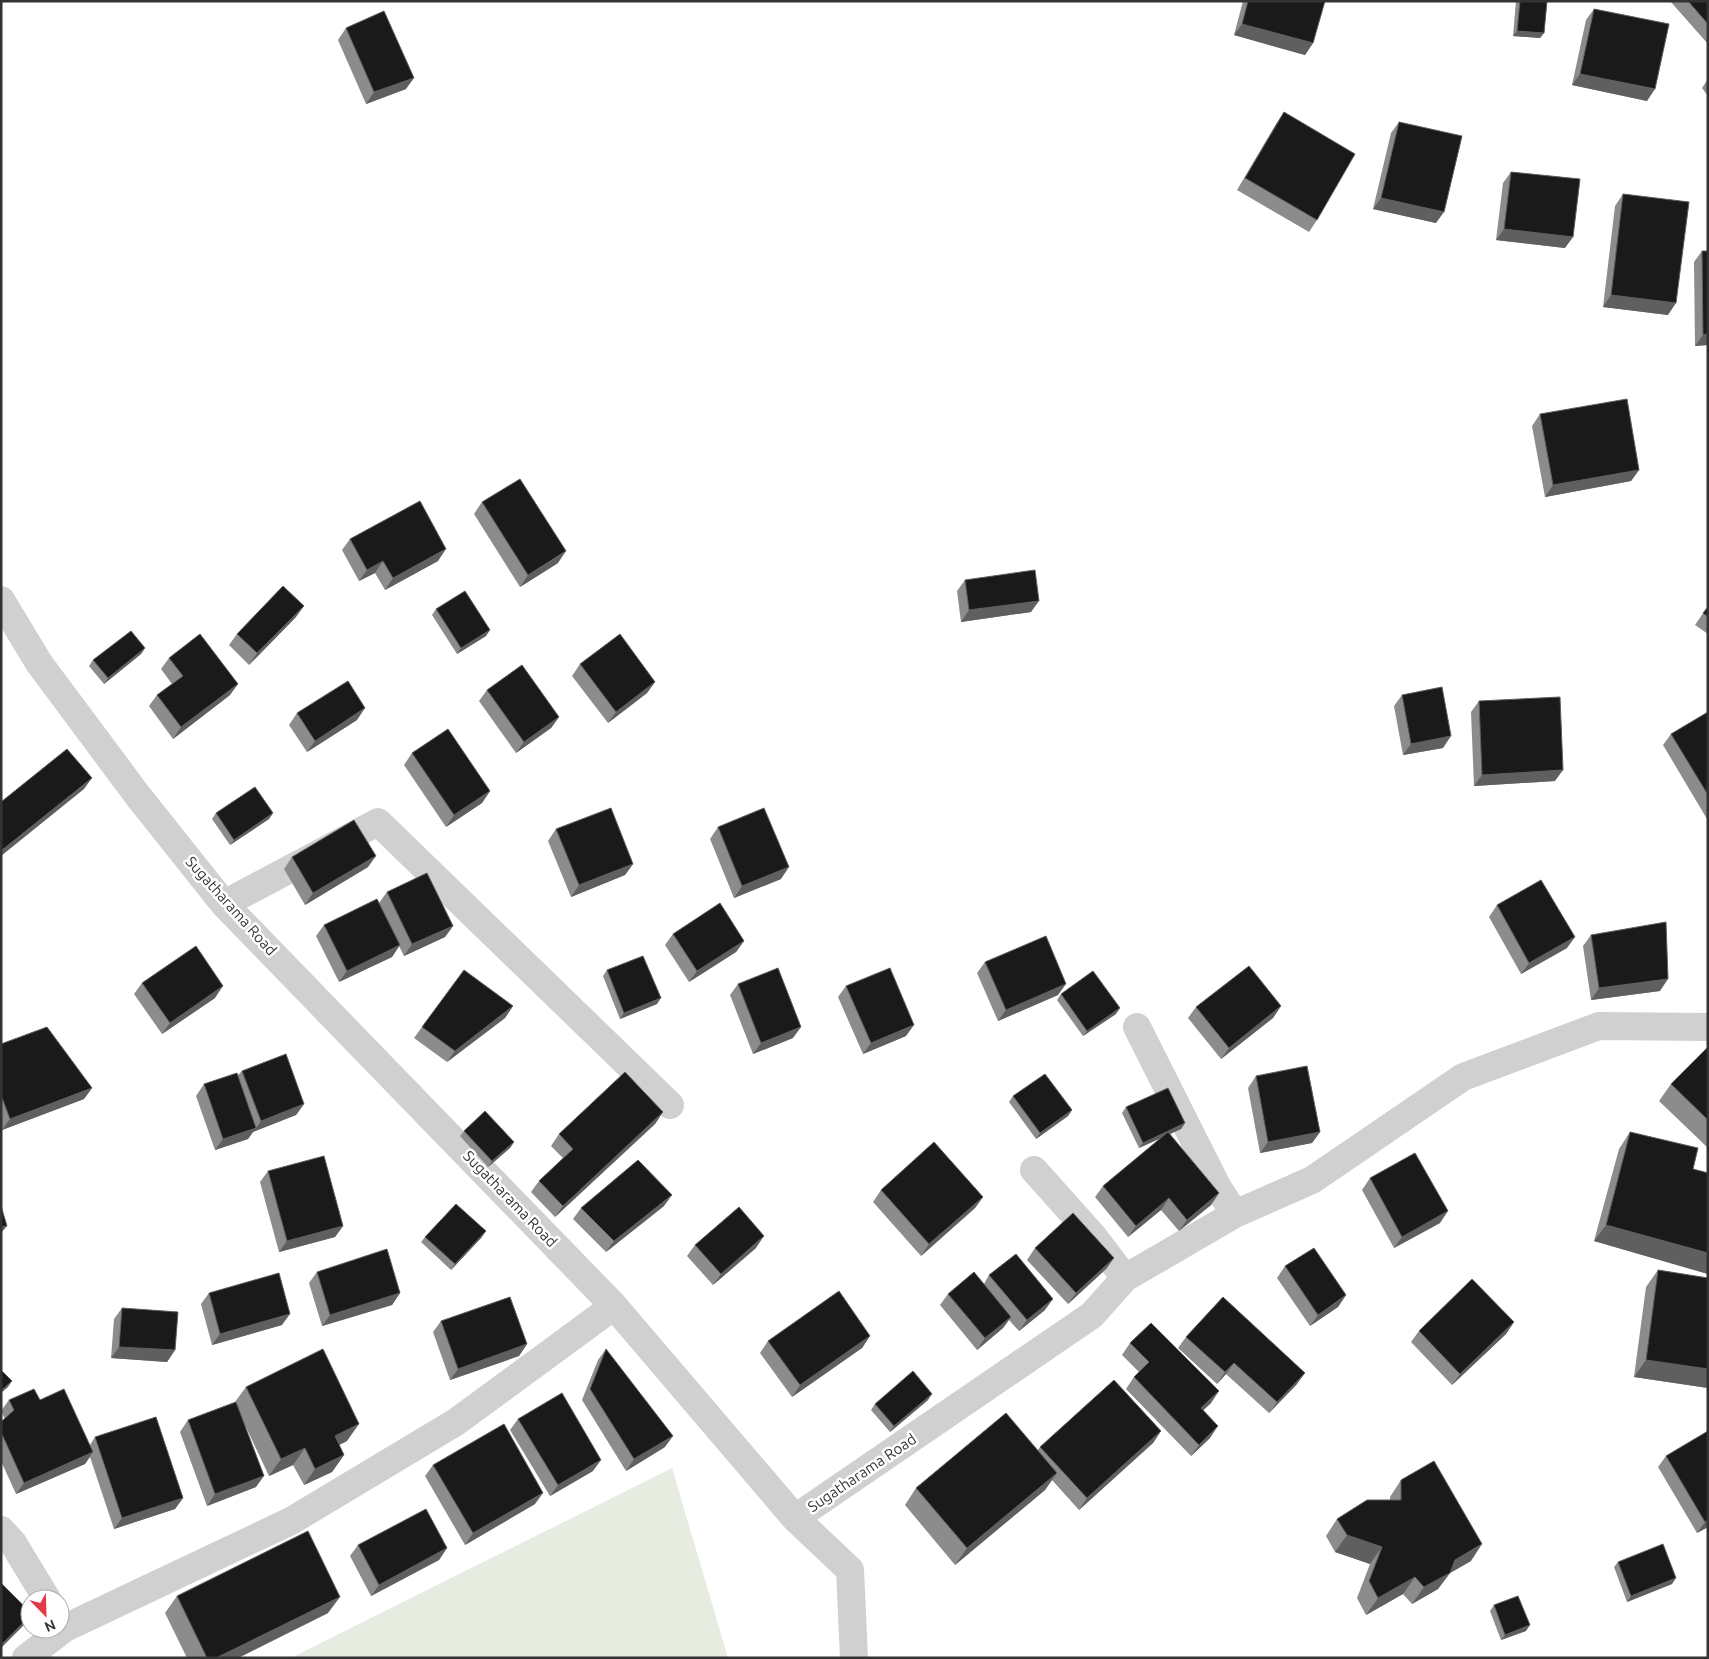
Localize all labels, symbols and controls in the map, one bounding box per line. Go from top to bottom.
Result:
street label: Sugatharama Road [183,853,280,959]
street label: Sugatharama Road [460,1147,561,1250]
street label: Sugatharama Road [804,1430,919,1515]
north arrow [20,1589,70,1639]
text: N [42,1617,58,1635]

